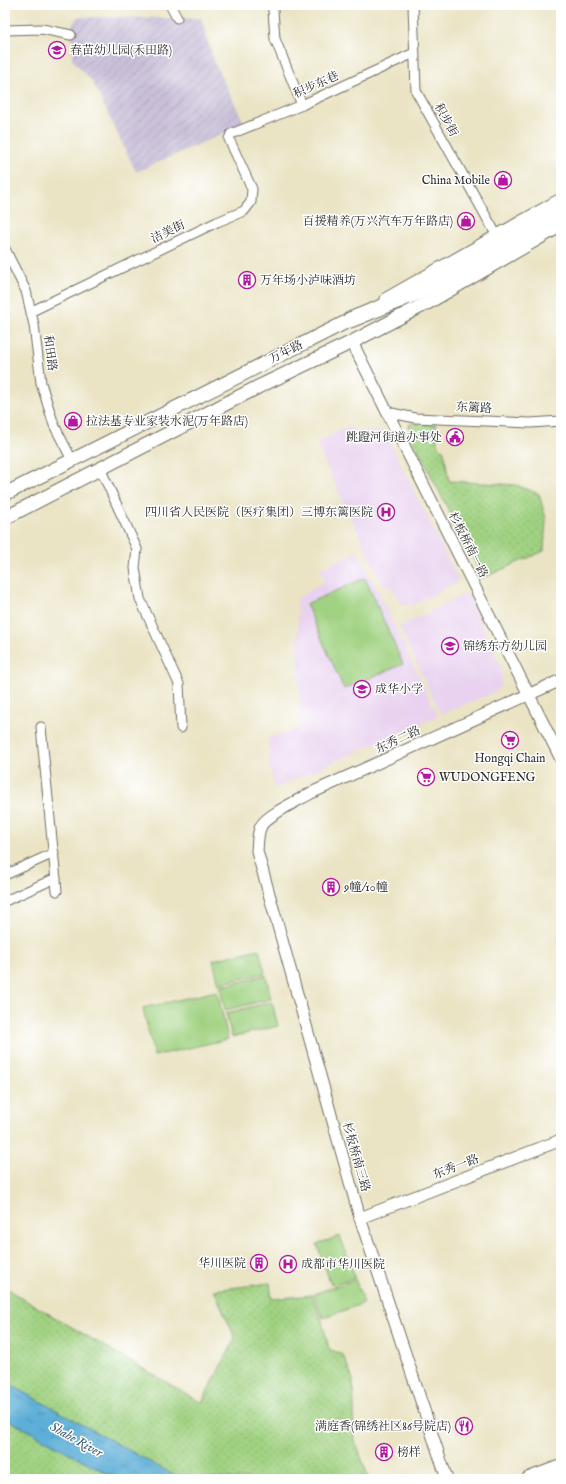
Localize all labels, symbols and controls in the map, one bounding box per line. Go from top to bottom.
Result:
school or university icon: 春苗幼儿园(禾田路) [47,40,67,60]
place label: 春苗幼儿园(禾田路) [70,43,172,58]
street label: 积步东巷 [291,68,341,102]
street label: 积步街 [431,101,462,140]
shop icon: China Mobile [493,170,513,190]
place label: China Mobile [422,173,490,188]
shop icon: 百援精养(万兴汽车万年路店) [456,211,476,231]
place label: 百援精养(万兴汽车万年路店) [303,214,453,229]
street label: 洁美街 [149,217,188,247]
building icon: 万年场小泸味酒坊 [237,270,257,290]
place label: 万年场小泸味酒坊 [260,273,356,288]
street label: 和田路 [40,334,60,372]
street label: 万年路 [267,337,305,367]
street label: 东篱路 [456,400,492,416]
shop icon: 拉法基专业家装水泥(万年路店) [63,411,83,431]
place label: 拉法基专业家装水泥(万年路店) [86,414,248,429]
public building icon: 跳蹬河街道办事处 [445,427,465,447]
place label: 跳蹬河街道办事处 [346,430,442,445]
hospital icon: 四川省人民医院（医疗集团）三博东篱医院 [376,502,396,522]
place label: 四川省人民医院（医疗集团）三博东篱医院 [145,505,373,520]
street label: 杉板桥南一路 [445,510,491,580]
school or university icon: 锦绣东方幼儿园 [440,636,460,656]
place label: 锦绣东方幼儿园 [463,639,547,654]
school or university icon: 成华小学 [352,679,372,699]
place label: 成华小学 [375,682,423,697]
street label: 东秀二路 [373,723,423,757]
supermarket icon: Hongqi Chain [500,730,520,750]
place label: Hongqi Chain [474,751,546,767]
supermarket icon: WUDONGFENG [416,767,436,787]
place label: WUDONGFENG [439,770,536,785]
building icon: 9幢/10幢 [321,877,341,897]
place label: 9幢/10幢 [343,880,388,895]
street label: 杉板桥南三路 [339,1120,373,1194]
street label: 东秀一路 [431,1151,481,1183]
building icon: 华川医院 [249,1253,269,1273]
hospital icon: 成都市华川医院 [278,1254,298,1274]
place label: 华川医院 [198,1256,246,1271]
place label: 成都市华川医院 [301,1257,385,1272]
restaurant icon: 满庭香(锦绣社区86号院店) [454,1416,474,1436]
water label: Shahe River [47,1419,106,1462]
place label: 满庭香(锦绣社区86号院店) [315,1419,451,1434]
building icon: 榜样 [374,1442,394,1462]
place label: 榜样 [397,1445,421,1460]

